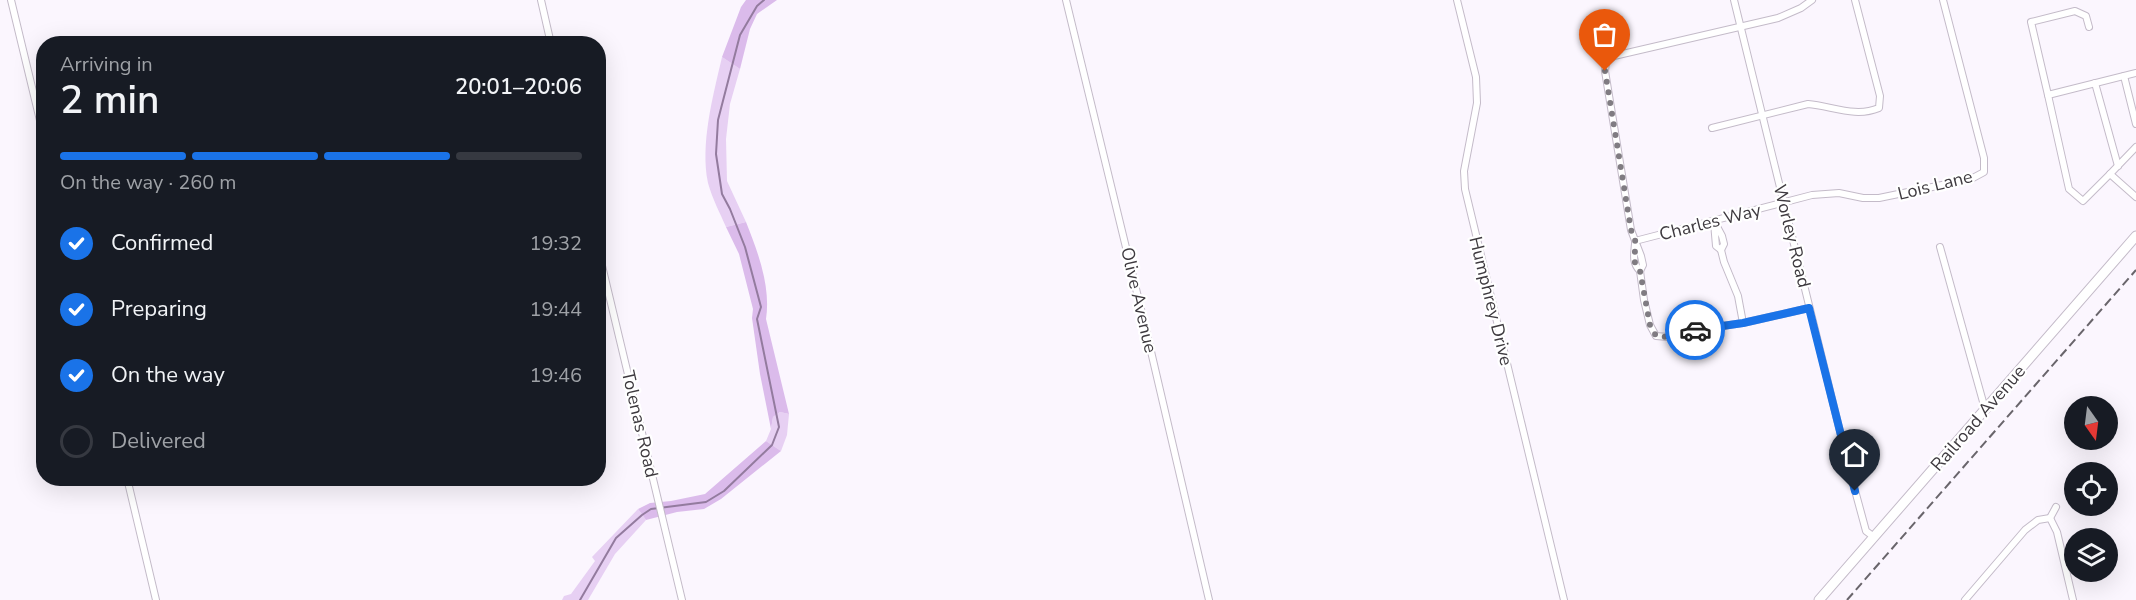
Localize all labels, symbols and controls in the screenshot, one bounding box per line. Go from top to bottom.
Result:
pin [1579,9,1630,71]
icon: bag [1588,18,1621,51]
text: Arriving in [60,51,153,78]
text: 20:01–20:06 [455,72,582,102]
text: 2 min [60,74,159,127]
street label: Lois Lane [1895,164,1975,206]
text: On the way · 260 m [60,169,236,196]
street label: Worley Road [1768,182,1816,290]
street label: Charles Way [1657,198,1764,246]
icon: check [60,227,93,260]
text: Confirmed [111,228,213,258]
text: 19:32 [529,230,582,257]
street label: Humphrey Drive [1463,234,1519,368]
street label: Olive Avenue [1115,245,1163,355]
icon: check [60,293,93,326]
text: Preparing [111,294,207,324]
text: 19:44 [529,296,582,323]
courier [1665,300,1725,360]
icon: car [1679,314,1712,347]
icon: check [60,359,93,392]
text: On the way [111,360,225,390]
street label: Railroad Avenue [1925,360,2031,476]
text: 19:46 [529,362,582,389]
street label: Tolenas Road [616,368,664,480]
north arrow [2064,396,2118,450]
map controls [2064,396,2118,582]
text: Delivered [111,426,206,456]
pin [1829,429,1880,491]
icon: home [1838,438,1871,471]
button: locate [2064,462,2118,516]
button: layers [2064,528,2118,582]

